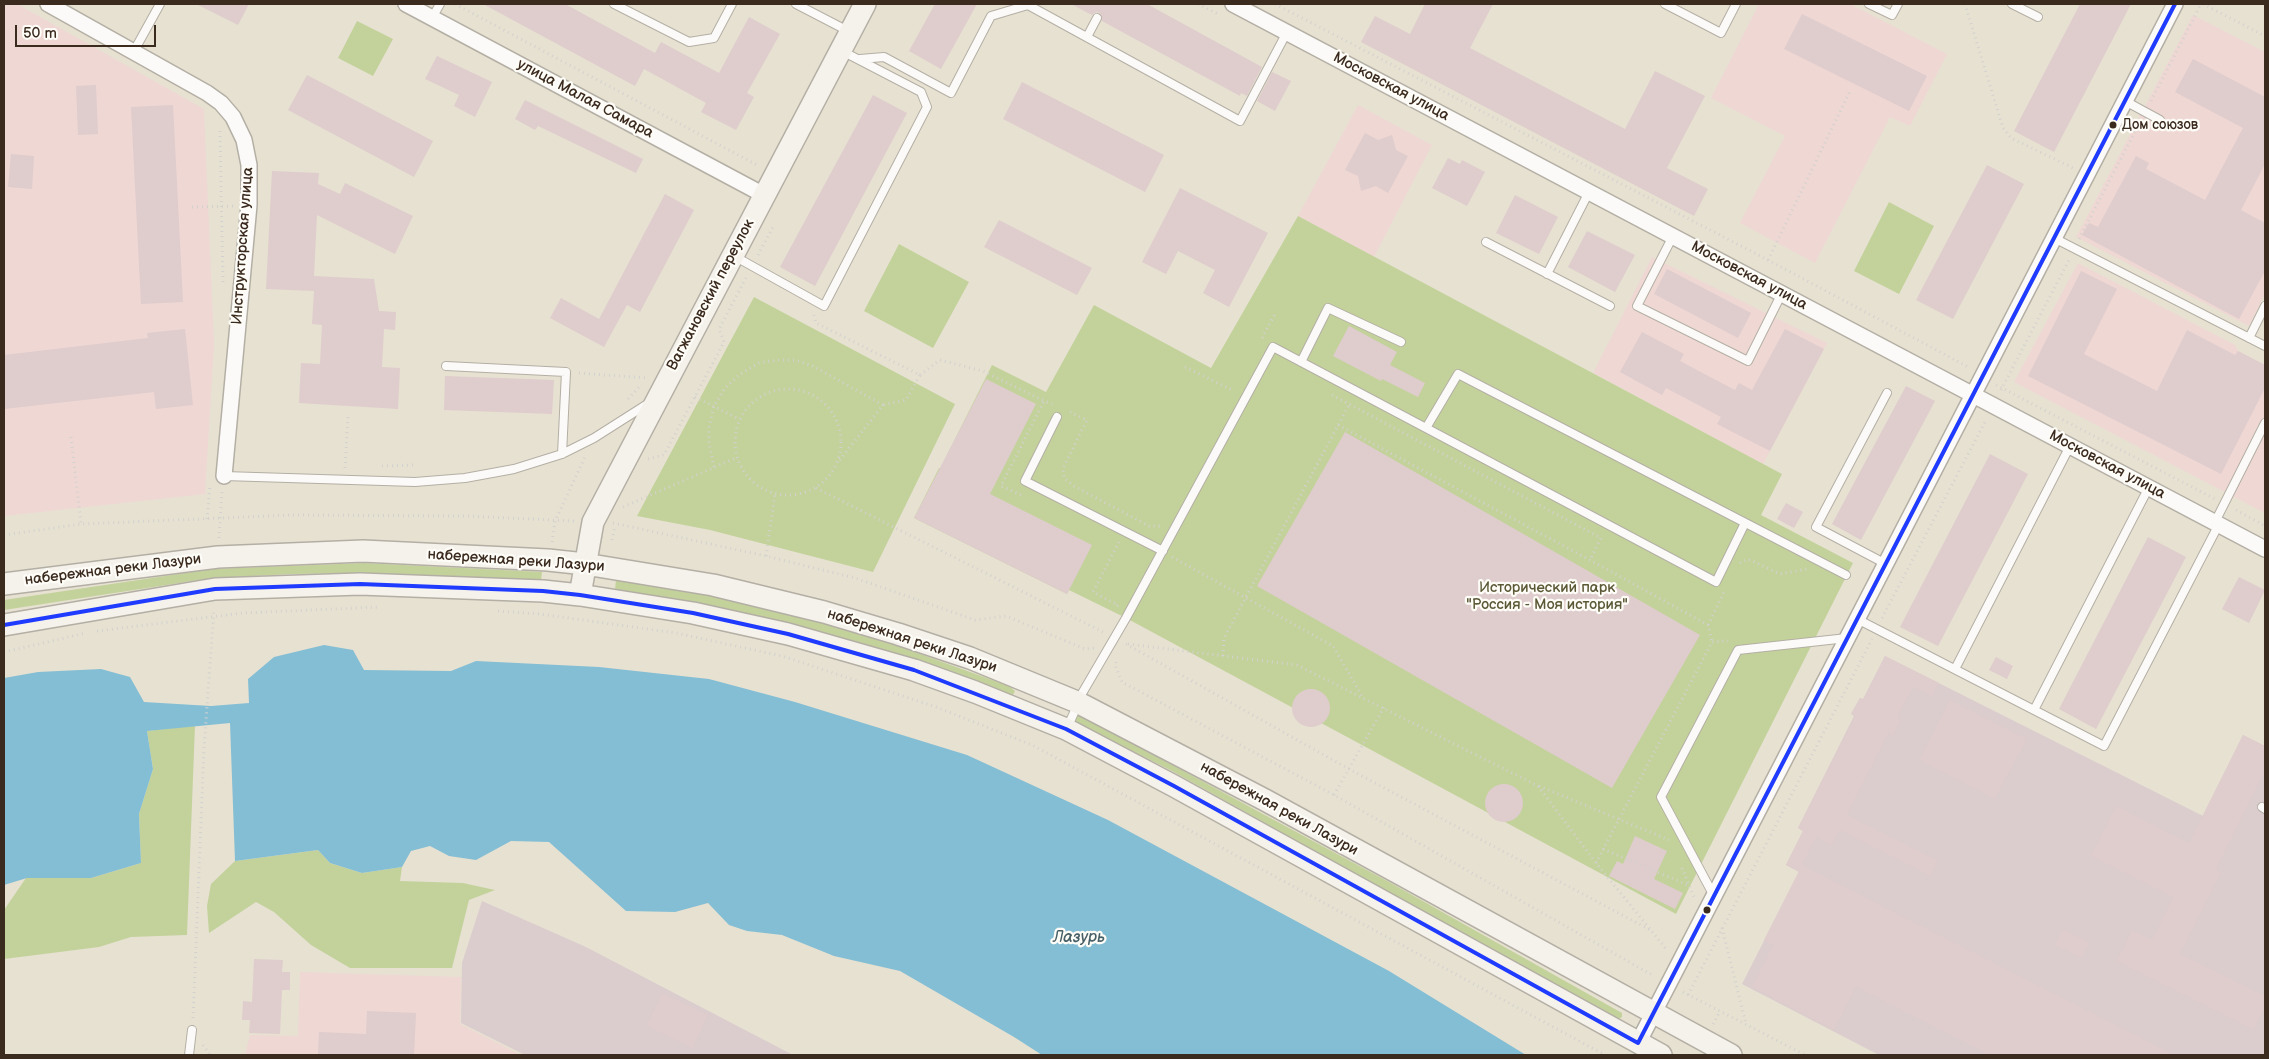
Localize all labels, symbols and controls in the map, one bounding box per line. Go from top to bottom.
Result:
scale bar [18,15,159,47]
text: 50 m [23,24,57,43]
street label: Московская улица [1330,49,1452,125]
street label: улица Малая Самара [514,55,656,143]
place label: Дом союзов [2122,117,2198,133]
marker: Дом союзов [2108,120,2118,130]
street label: Инструкторская улица [229,167,257,325]
street label: Вагжановский переулок [663,216,759,374]
street label: Московская улица [1688,238,1810,314]
street label: Московская улица [2046,427,2168,503]
street label: набережная реки Лазури [427,546,605,576]
street label: набережная реки Лазури [24,550,202,590]
park label: Исторический парк "Россия - Моя история" [1466,579,1628,614]
street label: набережная реки Лазури [825,605,999,677]
street label: набережная реки Лазури [1197,758,1361,860]
unlabelled marker [1702,905,1712,915]
water label: Лазурь [1053,928,1105,948]

